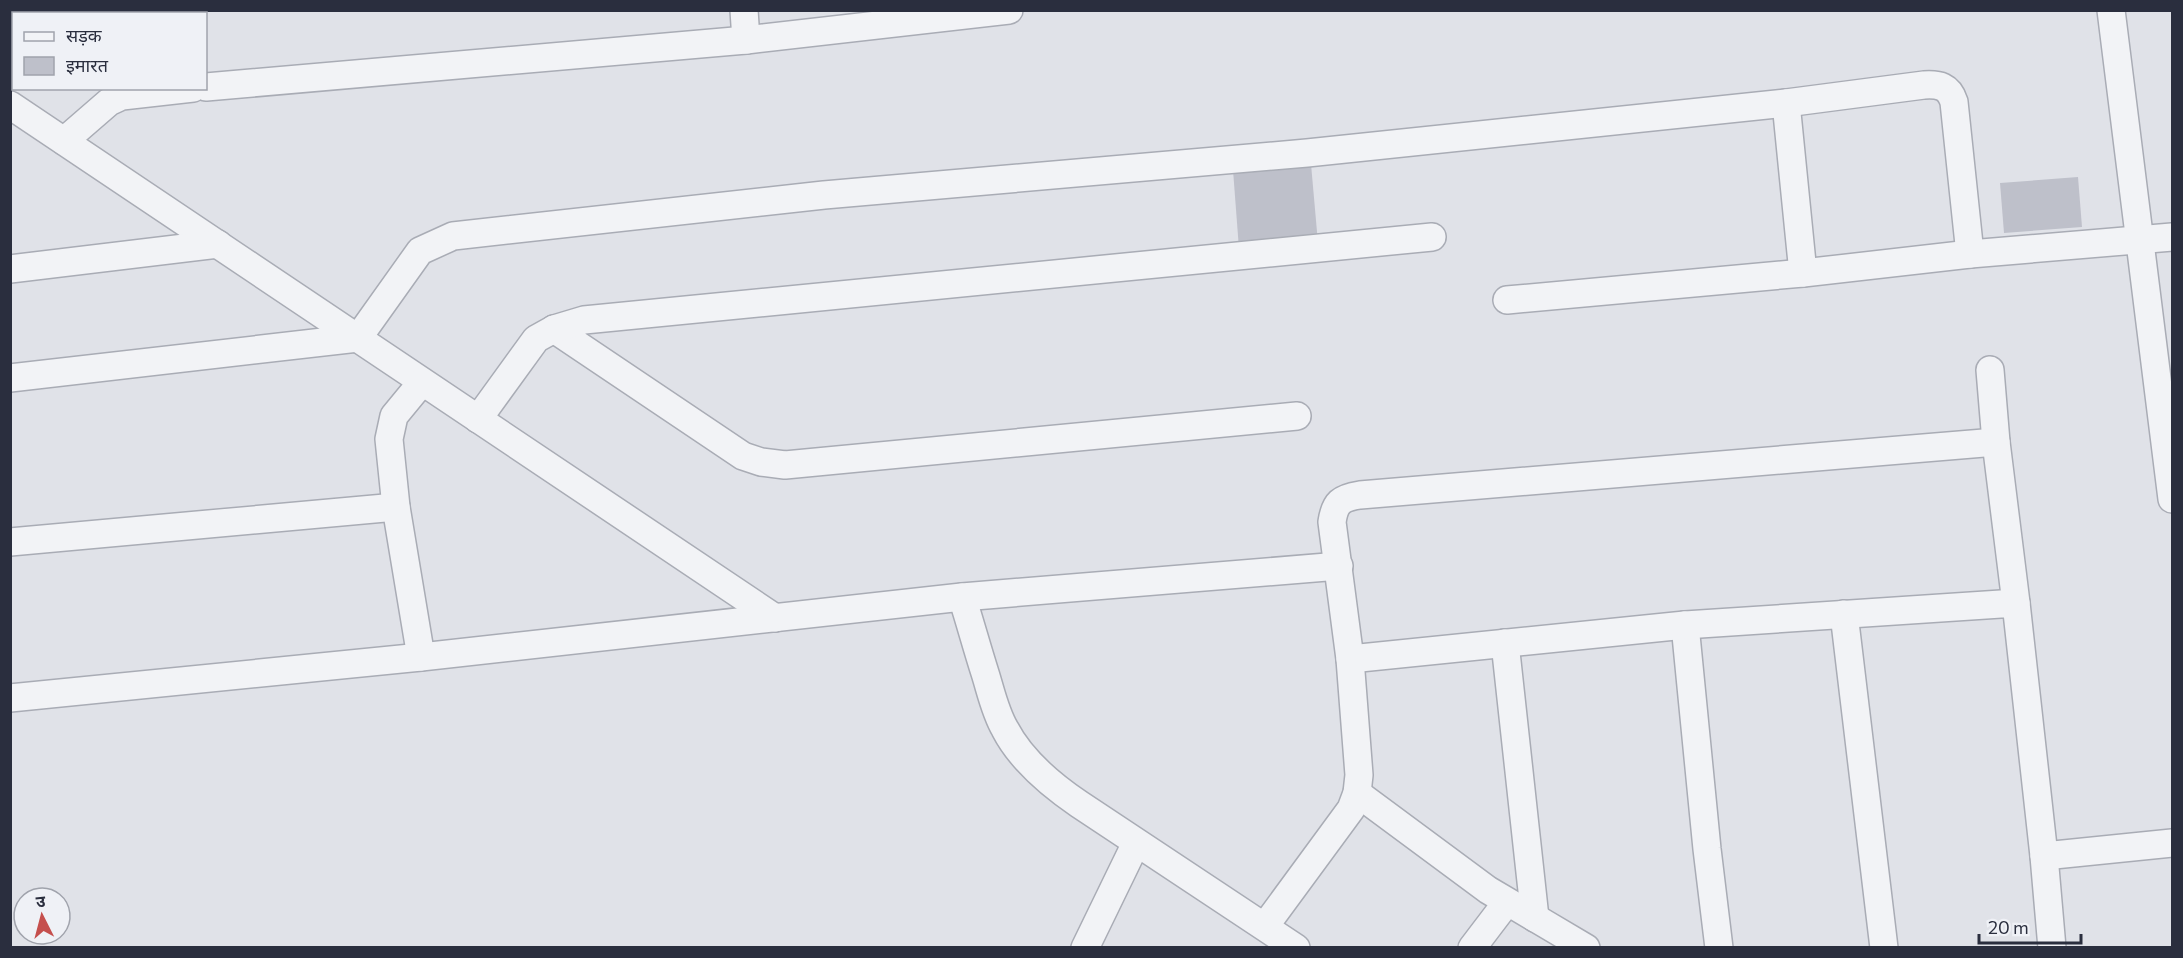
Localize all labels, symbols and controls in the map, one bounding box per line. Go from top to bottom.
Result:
legend [12,12,207,90]
text: सड़क [66,24,103,46]
text: इमारत [66,54,109,76]
north arrow [12,886,72,946]
text: उ [35,891,47,911]
scale bar [1979,907,2081,945]
text: 20 m [1988,916,2029,938]

